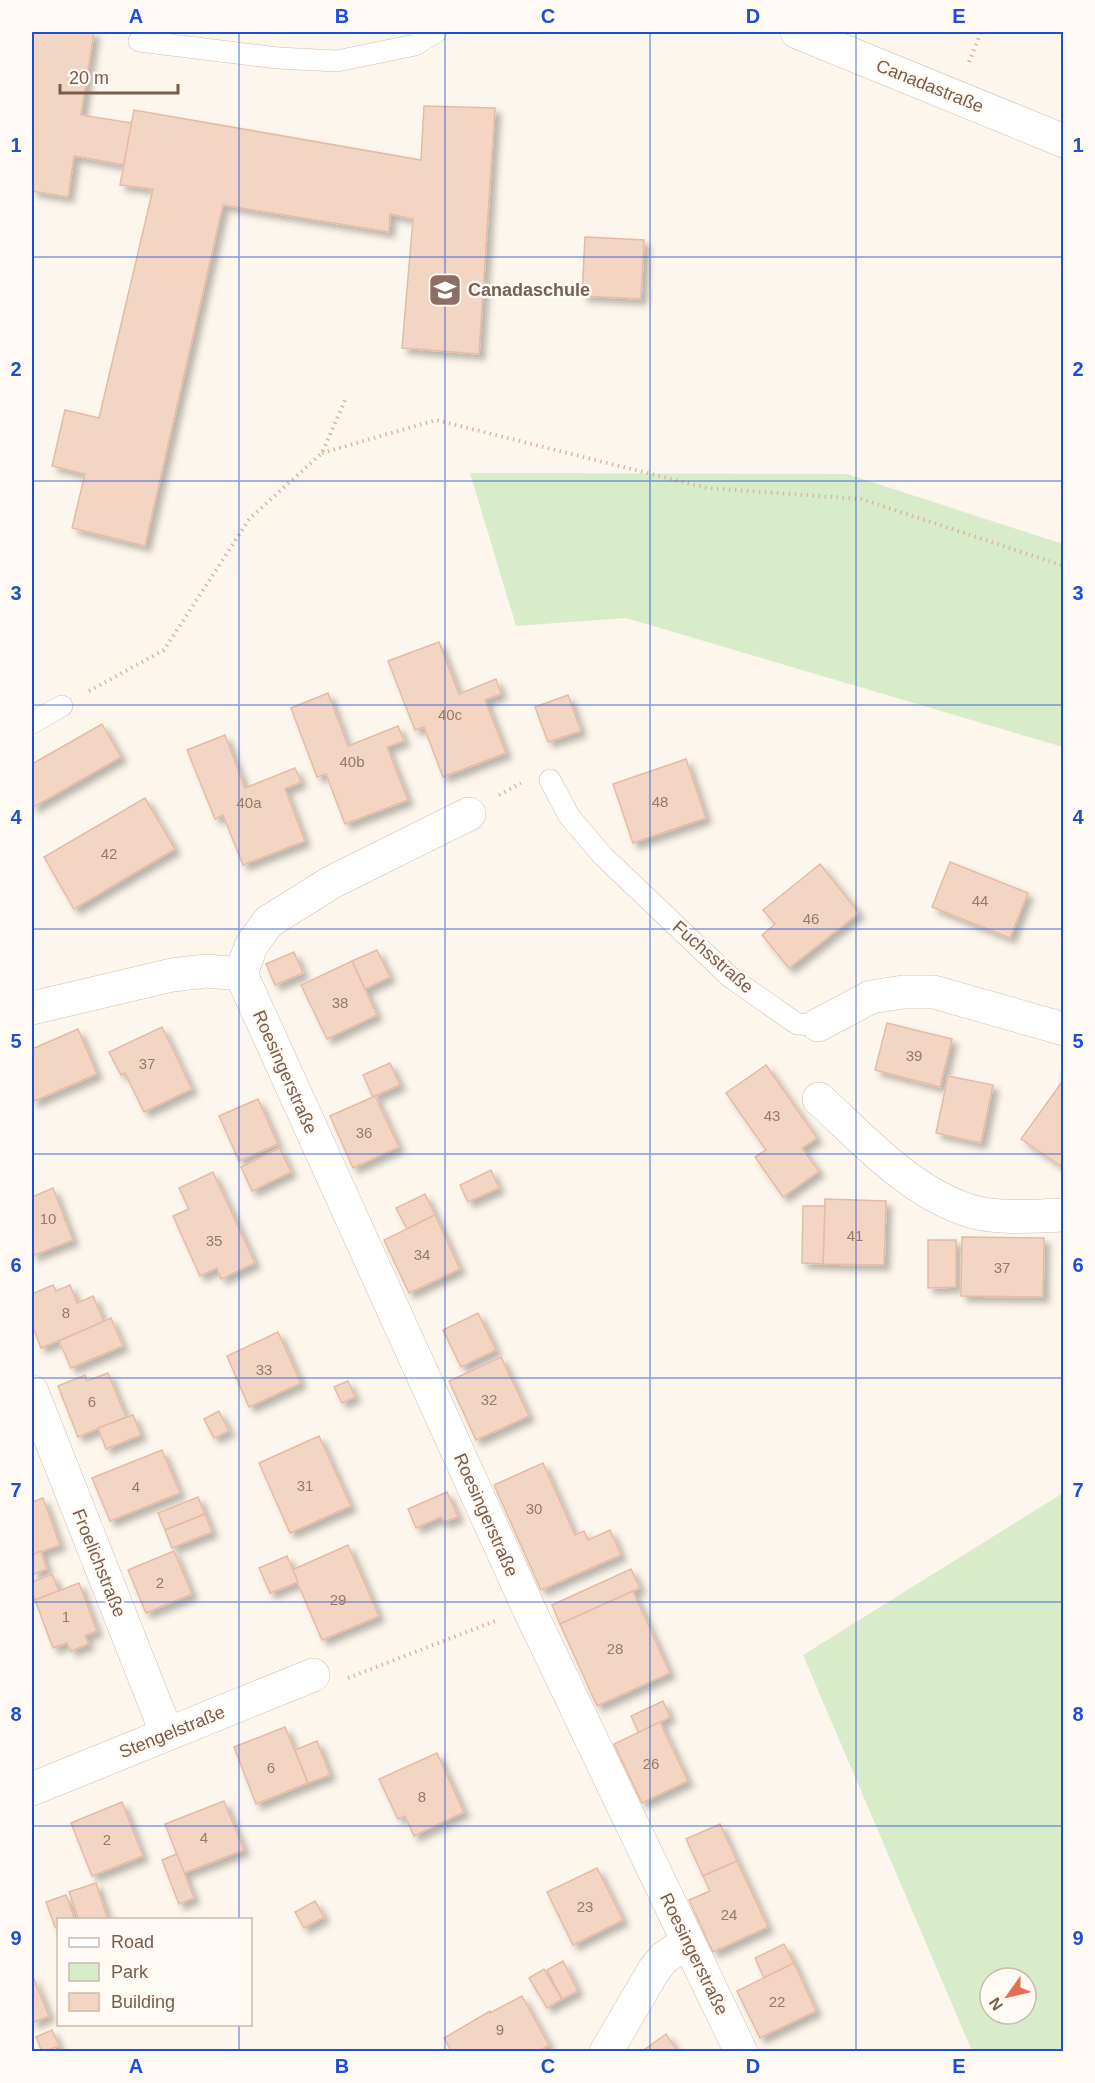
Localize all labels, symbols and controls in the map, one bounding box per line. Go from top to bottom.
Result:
text: A [129,5,143,27]
text: B [335,5,349,27]
text: C [541,5,555,27]
text: D [746,5,760,27]
text: E [952,5,966,27]
street label: Canadastraße [873,55,987,117]
scale bar [60,57,178,95]
text: 20 m [69,68,109,88]
text: 1 [10,134,22,156]
text: 1 [1072,134,1084,156]
school or university icon: Canadaschule [427,272,463,308]
place label: Canadaschule [468,280,590,300]
text: 2 [10,358,22,380]
text: 2 [1072,358,1084,380]
text: 3 [10,582,22,604]
text: 3 [1072,582,1084,604]
house number: 40c [438,706,463,723]
house number: 40b [339,753,365,770]
house number: 48 [652,793,668,810]
house number: 40a [236,794,262,811]
text: 4 [10,806,22,828]
text: 4 [1072,806,1084,828]
house number: 42 [101,845,117,862]
house number: 44 [972,892,988,909]
house number: 46 [803,910,819,927]
street label: Fuchsstraße [669,917,757,997]
house number: 38 [332,994,348,1011]
street label: Roesingerstraße [249,1007,321,1137]
text: 5 [10,1030,22,1052]
text: 5 [1072,1030,1084,1052]
house number: 39 [906,1047,922,1064]
house number: 37 [139,1055,155,1072]
house number: 43 [764,1107,780,1124]
house number: 36 [356,1124,372,1141]
house number: 10 [40,1210,56,1227]
house number: 41 [847,1227,863,1244]
house number: 35 [206,1232,222,1249]
house number: 34 [414,1246,430,1263]
text: 6 [10,1254,22,1276]
text: 6 [1072,1254,1084,1276]
house number: 37 [994,1259,1010,1276]
house number: 8 [62,1304,70,1321]
house number: 33 [256,1361,272,1378]
house number: 32 [481,1391,497,1408]
house number: 6 [88,1393,96,1410]
street label: Roesingerstraße [450,1450,522,1580]
house number: 31 [297,1477,313,1494]
house number: 4 [132,1478,140,1495]
text: 7 [10,1479,22,1501]
text: 7 [1072,1479,1084,1501]
house number: 30 [526,1500,542,1517]
street label: Froelichstraße [68,1506,130,1620]
house number: 2 [156,1574,164,1591]
house number: 29 [330,1591,346,1608]
house number: 1 [62,1608,70,1625]
house number: 28 [607,1640,623,1657]
street label: Stengelstraße [116,1702,228,1762]
text: 8 [10,1703,22,1725]
text: 8 [1072,1703,1084,1725]
house number: 26 [643,1755,659,1772]
house number: 6 [267,1759,275,1776]
house number: 8 [418,1788,426,1805]
house number: 4 [200,1829,208,1846]
house number: 2 [103,1831,111,1848]
street label: Roesingerstraße [656,1890,732,2018]
house number: 23 [577,1898,593,1915]
house number: 24 [721,1906,737,1923]
legend [57,1918,252,2026]
text: 9 [10,1927,22,1949]
text: 9 [1072,1927,1084,1949]
text: Road [111,1932,154,1952]
text: Park [111,1962,149,1982]
north arrow [978,1966,1038,2026]
text: Building [111,1992,175,2012]
house number: 22 [769,1993,785,2010]
text: N [986,1995,1006,2014]
house number: 9 [496,2021,504,2038]
text: A [129,2055,143,2077]
text: B [335,2055,349,2077]
text: C [541,2055,555,2077]
text: D [746,2055,760,2077]
text: E [952,2055,966,2077]

